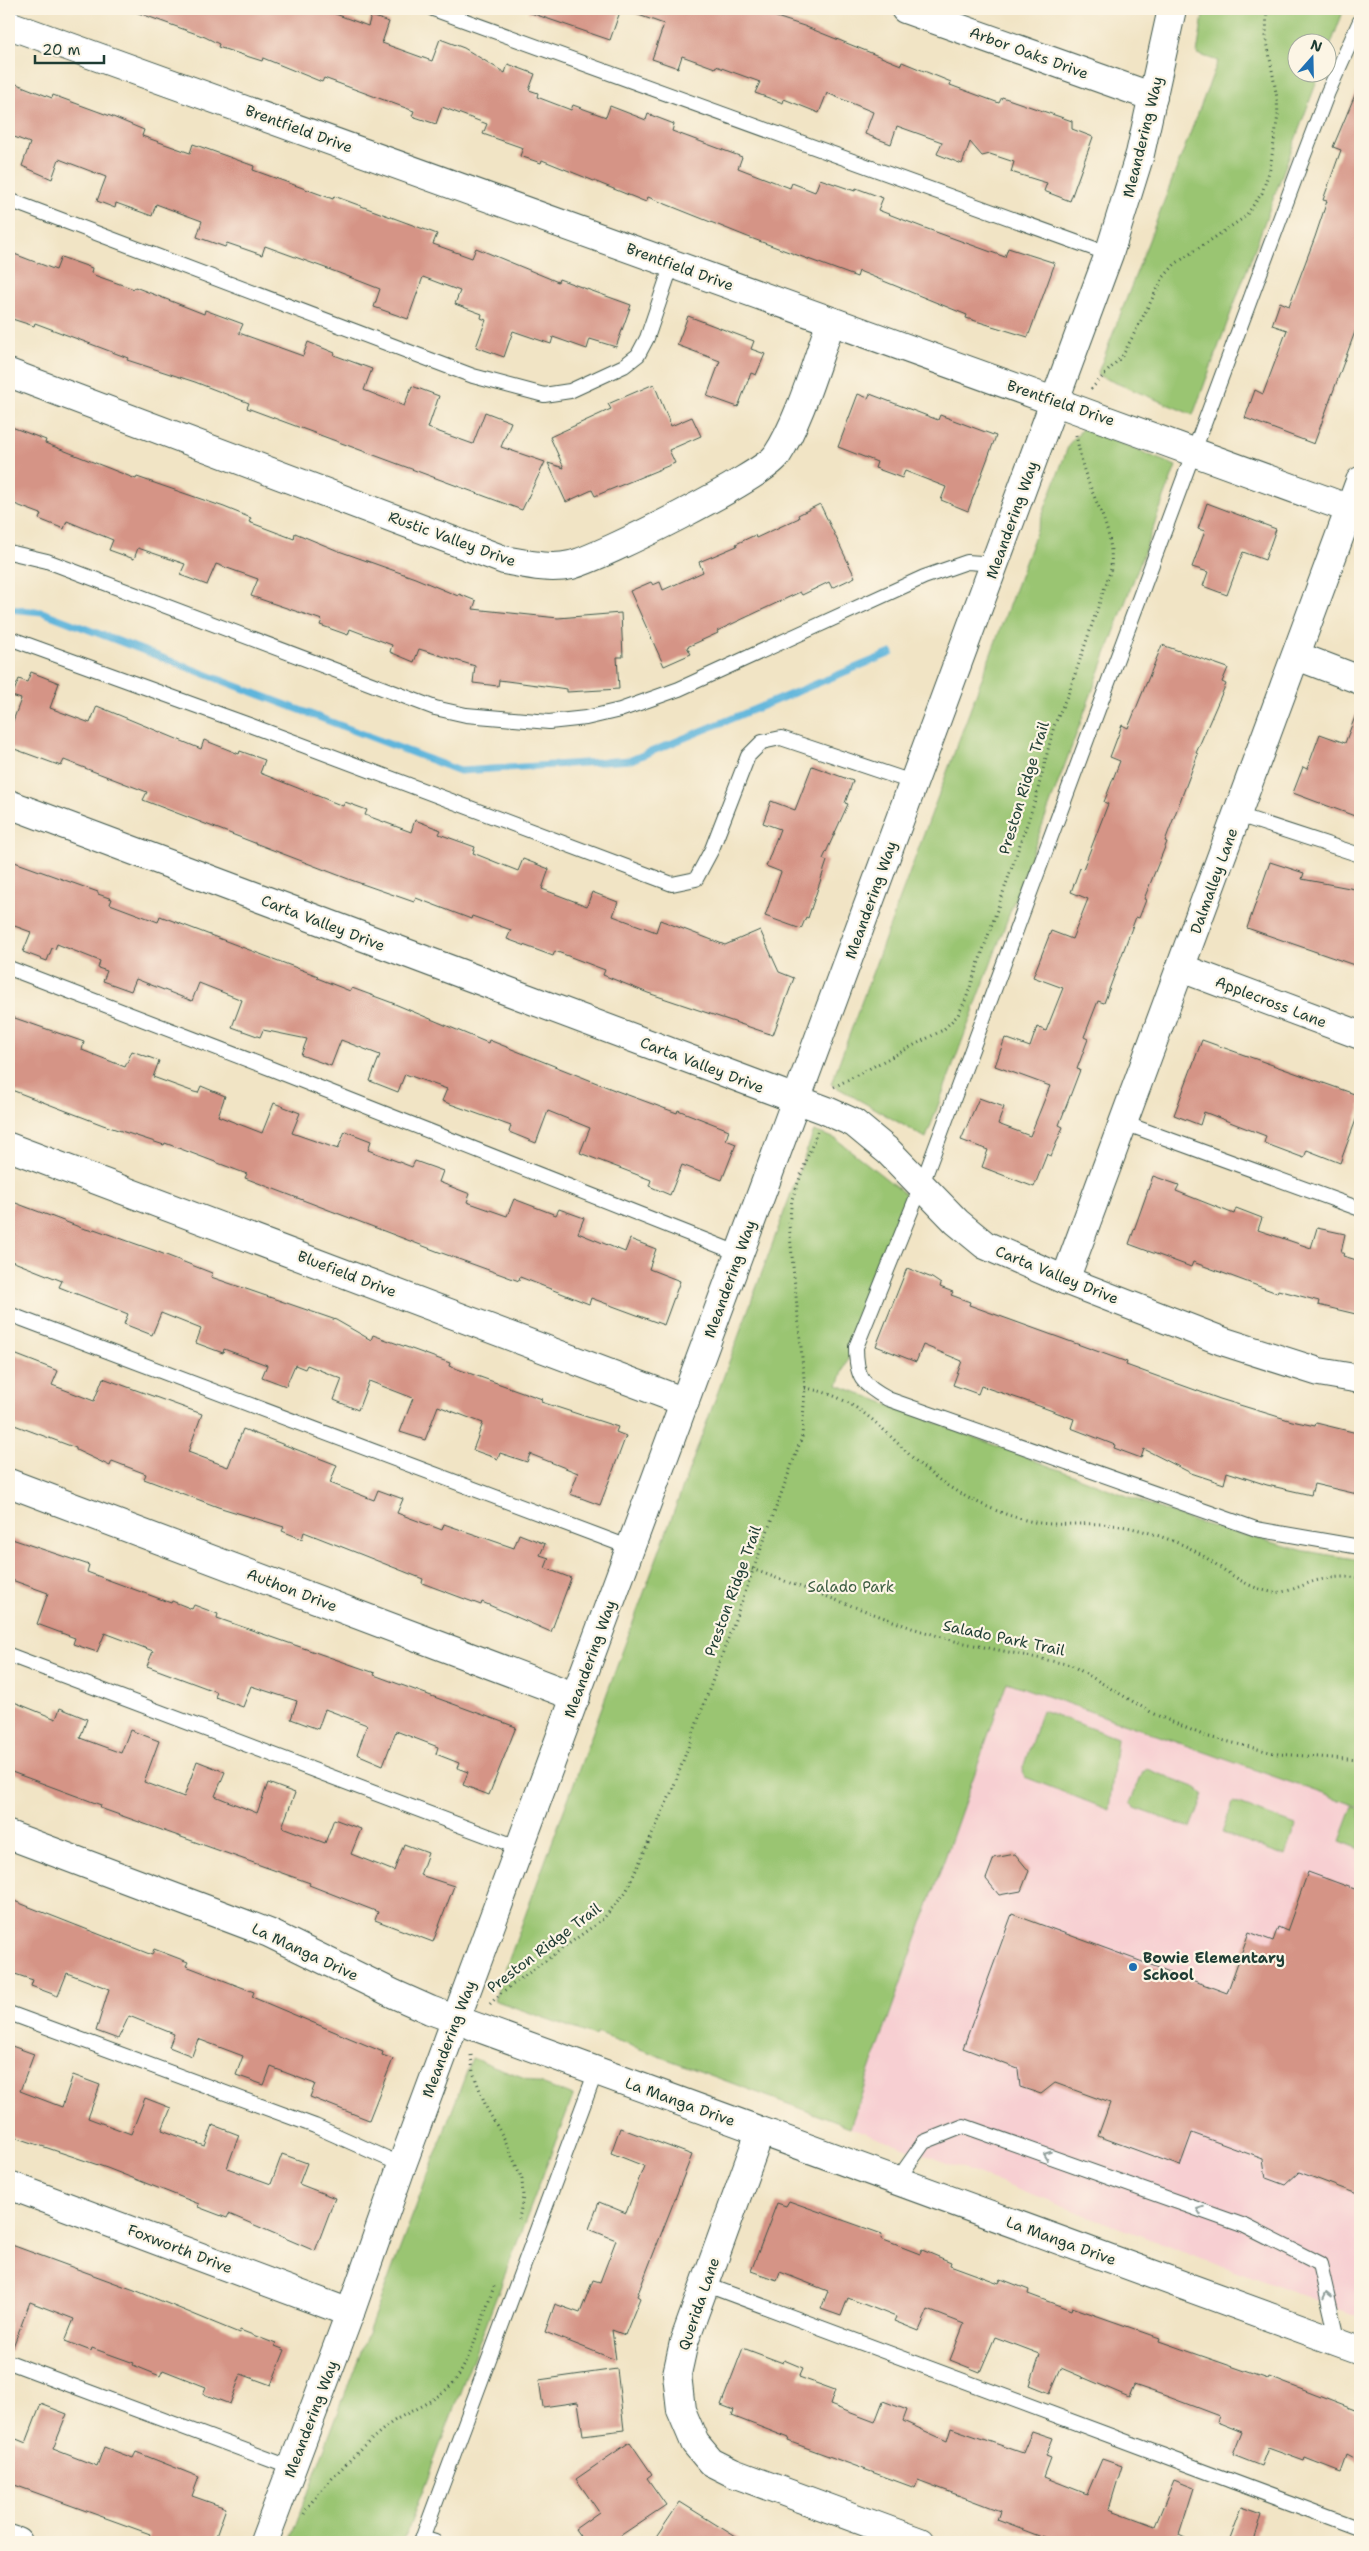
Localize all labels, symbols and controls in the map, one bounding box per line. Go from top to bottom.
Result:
street label: Arbor Oaks Drive [967,22,1091,84]
scale bar [35,32,104,64]
north arrow [1286,32,1336,82]
text: N [1308,35,1325,56]
text: 20 m [42,40,81,60]
street label: Meandering Way [1118,74,1168,200]
street label: Brentfield Drive [243,100,355,158]
street label: Brentfield Drive [624,238,736,296]
street label: Brentfield Drive [1004,375,1118,431]
street label: Meandering Way [981,458,1043,582]
street label: Rustic Valley Drive [385,507,519,571]
street label: Preston Ridge Trail [994,719,1054,857]
street label: Dalmalley Lane [1186,825,1242,937]
street label: Meandering Way [840,838,902,962]
street label: Carta Valley Drive [258,890,388,956]
street label: Applecross Lane [1213,972,1329,1032]
street label: Carta Valley Drive [637,1032,767,1098]
street label: Meandering Way [699,1217,761,1341]
street label: Carta Valley Drive [992,1241,1122,1309]
street label: Bluefield Drive [295,1246,399,1302]
street label: Preston Ridge Trail [700,1522,766,1659]
street label: Authon Drive [244,1564,340,1616]
park label: Salado Park [808,1577,894,1597]
street label: Meandering Way [559,1597,621,1721]
street label: Salado Park Trail [941,1615,1067,1661]
street label: Preston Ridge Trail [483,1898,605,1997]
street label: La Manga Drive [248,1918,362,1986]
place label: Bowie Elementary School [1143,1948,1285,1985]
marker: Bowie Elementary School [1127,1961,1139,1973]
street label: Meandering Way [417,1977,481,2101]
street label: La Manga Drive [622,2073,738,2131]
one-way arrow [1044,2151,1052,2161]
one-way arrow [1197,2206,1205,2216]
street label: La Manga Drive [1003,2212,1119,2270]
street label: Foxworth Drive [125,2220,235,2278]
street label: Querida Lane [674,2255,724,2353]
one-way arrow [1322,2290,1333,2299]
street label: Meandering Way [279,2357,343,2481]

